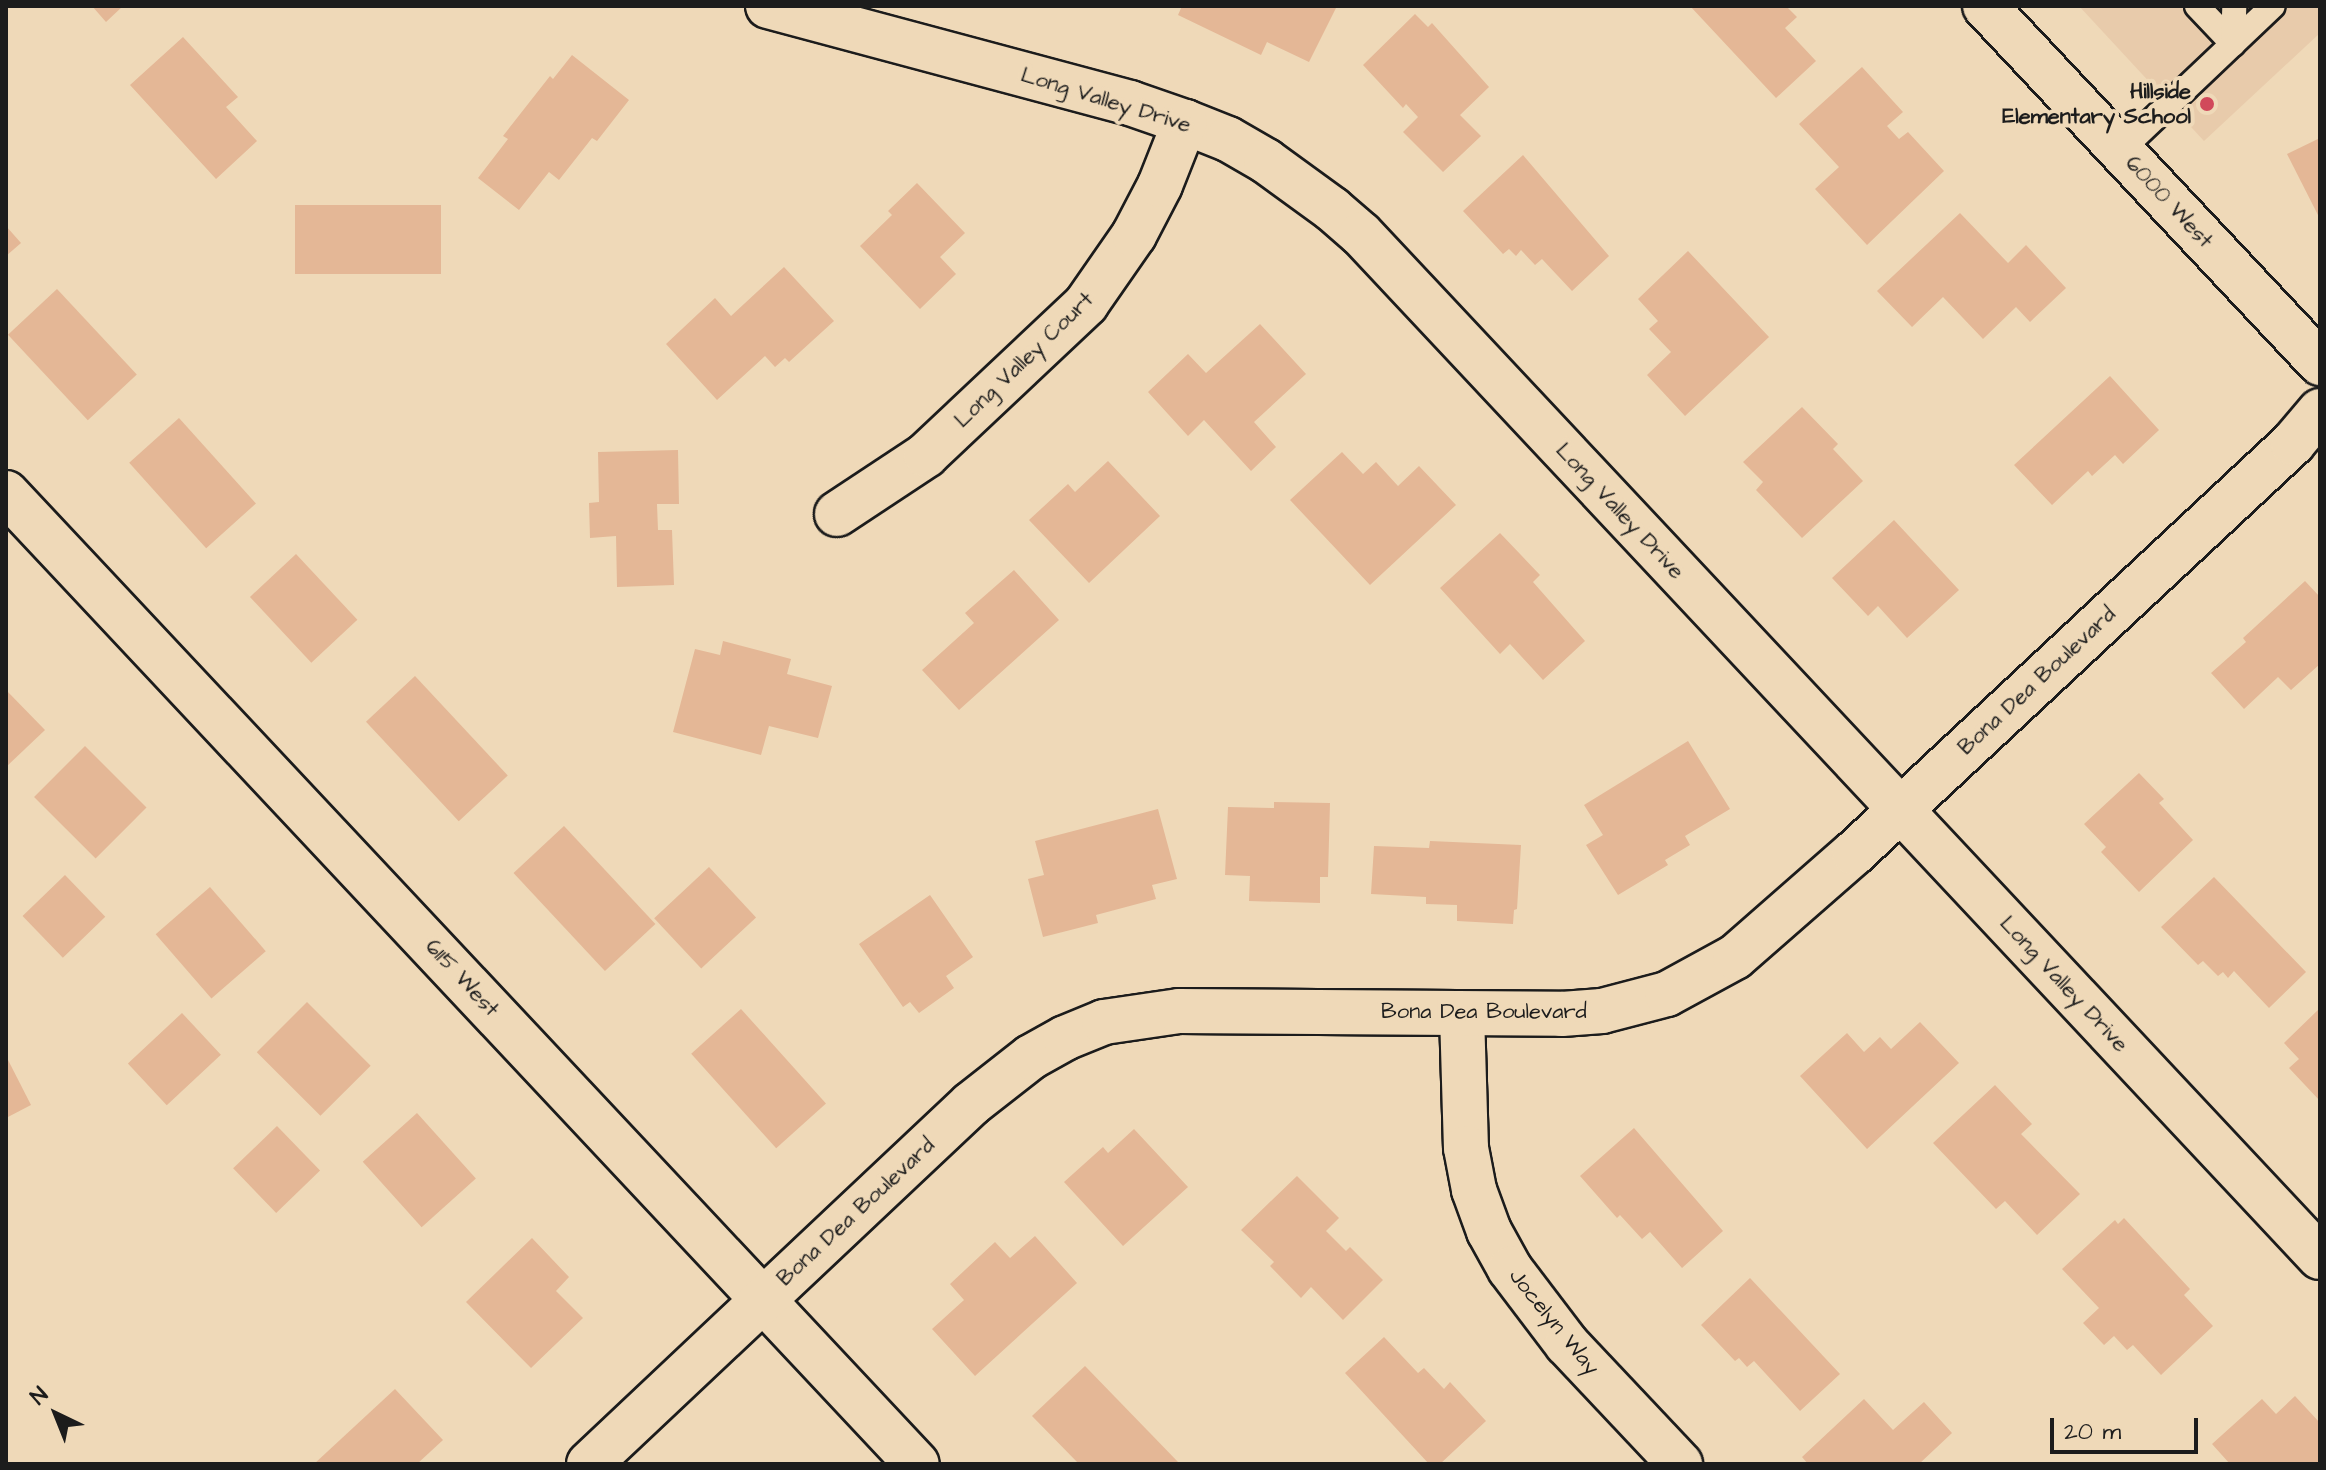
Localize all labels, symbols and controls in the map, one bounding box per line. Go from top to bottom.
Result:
street label: Long Valley Drive [1018,62,1194,138]
place label: Hillside Elementary School [2002,78,2191,130]
marker: Hillside Elementary School [2198,95,2216,113]
street label: 6000 West [2120,150,2218,254]
street label: Long Valley Court [949,287,1099,433]
street label: Long Valley Drive [1550,437,1690,585]
street label: Bona Dea Boulevard [1953,601,2121,761]
street label: Long Valley Drive [1994,910,2134,1058]
street label: 6115 West [419,934,505,1022]
street label: Bona Dea Boulevard [1381,999,1587,1025]
street label: Bona Dea Boulevard [772,1132,940,1292]
street label: Jocelyn Way [1503,1264,1605,1380]
north arrow [16,1374,96,1454]
text: N [24,1380,55,1412]
scale bar [2054,1402,2202,1452]
text: 20 m [2064,1415,2121,1449]

